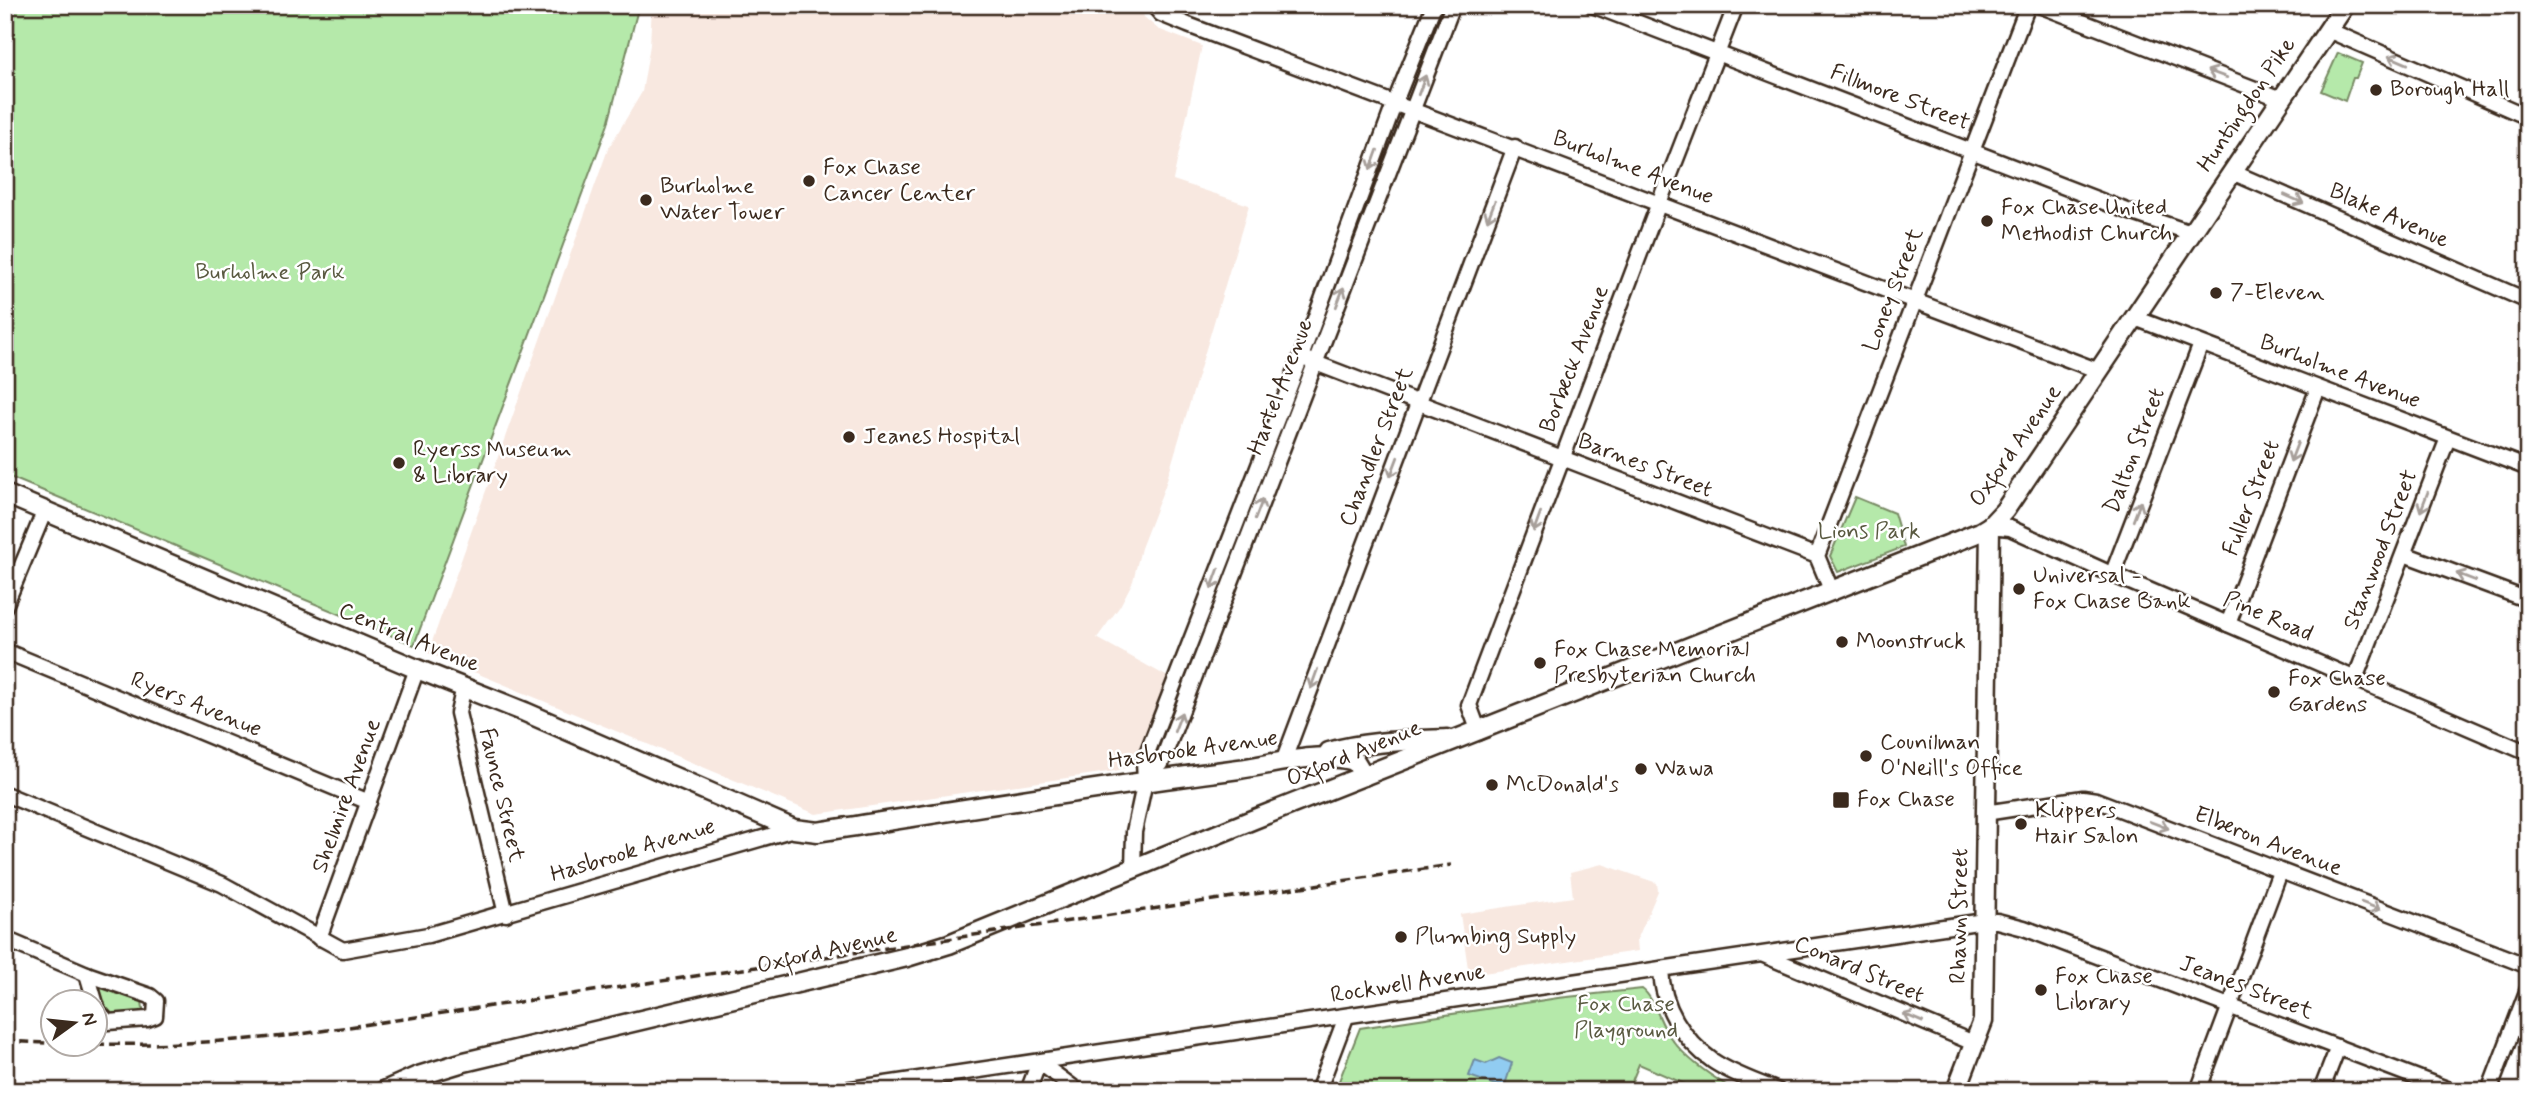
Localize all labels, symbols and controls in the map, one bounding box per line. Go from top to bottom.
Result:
street label: Huntingdon Pike [2191,32,2305,179]
one-way arrow [2388,53,2409,66]
street label: Fillmore Street [1826,58,1974,138]
one-way arrow [2207,67,2229,79]
one-way arrow [1416,74,1429,96]
place label: Borough Hall [2390,75,2509,105]
marker: Borough Hall [2368,82,2384,98]
street label: Burholme Avenue [1548,124,1718,212]
one-way arrow [1366,149,1379,171]
place label: Fox Chase Cancer Center [823,153,975,209]
place label: Burholme Water Tower [660,172,785,228]
marker: Fox Chase Cancer Center [801,173,817,189]
street label: Blake Avenue [2324,176,2454,256]
marker: Burholme Water Tower [638,192,654,208]
place label: Fox Chase United Methodist Church [2001,193,2172,249]
one-way arrow [2283,193,2304,206]
one-way arrow [1484,200,1496,222]
marker: Fox Chase United Methodist Church [1979,213,1995,229]
street label: Loney Street [1857,224,1931,356]
park label: Burholme Park [195,258,345,288]
place label: 7-Eleven [2230,278,2325,308]
street label: Borbeck Avenue [1533,281,1617,437]
marker: 7-Eleven [2208,285,2224,301]
one-way arrow [1334,286,1347,308]
street label: Hartel Avenue [1241,314,1321,460]
street label: Burholme Avenue [2255,328,2425,416]
street label: Chandler Street [1333,363,1421,531]
street label: Oxford Avenue [1963,379,2070,514]
street label: Dalton Street [2097,384,2173,518]
place label: Jeanes Hospital [863,422,1020,452]
street label: Barnes Street [1573,427,1717,505]
marker: Jeanes Hospital [841,429,857,445]
place label: Ryerss Museum & Library [413,435,572,491]
street label: Fuller Street [2216,436,2288,560]
one-way arrow [2286,440,2299,462]
marker: Ryerss Museum & Library [391,455,407,471]
one-way arrow [1387,455,1399,477]
street label: Stanwood Street [2337,466,2425,634]
one-way arrow [2417,490,2429,512]
one-way arrow [1253,499,1266,521]
one-way arrow [2131,500,2144,522]
one-way arrow [1530,511,1543,533]
park label: Lions Park [1818,517,1920,547]
place label: Universal - Fox Chase Bank [2033,561,2191,617]
one-way arrow [1207,568,1220,590]
one-way arrow [2455,570,2477,582]
marker: Universal - Fox Chase Bank [2011,581,2027,597]
street label: Pine Road [2219,585,2317,649]
street label: Central Avenue [334,596,484,680]
place label: Moonstruck [1856,627,1966,657]
marker: Moonstruck [1834,634,1850,650]
place label: Fox Chase Memorial Presbyterian Church [1554,635,1756,691]
marker: Fox Chase Memorial Presbyterian Church [1532,655,1548,671]
place label: Fox Chase Gardens [2288,664,2386,720]
street label: Ryers Avenue [126,665,266,745]
one-way arrow [1307,668,1319,690]
marker: Fox Chase Gardens [2266,684,2282,700]
one-way arrow [1172,711,1185,733]
street label: Oxford Avenue [1282,713,1426,796]
street label: Shelmire Avenue [305,715,389,877]
street label: Hasbrook Avenue [1106,723,1280,777]
street label: Faunce Street [471,725,531,865]
place label: Counilman O'Neill's Office [1880,728,2023,784]
marker: Counilman O'Neill's Office [1858,748,1874,764]
place label: Wawa [1655,754,1714,784]
marker: Wawa [1633,761,1649,777]
place label: McDonald's [1506,770,1619,800]
marker: McDonald's [1484,777,1500,793]
place label: Fox Chase [1857,785,1955,815]
marker: Fox Chase [1831,790,1851,810]
place label: Klippers Hair Salon [2035,796,2139,852]
street label: Elberon Avenue [2190,800,2346,884]
street label: Hasbrook Avenue [547,812,719,890]
marker: Klippers Hair Salon [2013,816,2029,832]
one-way arrow [2147,819,2169,832]
street label: Rhawn Street [1944,848,1976,984]
one-way arrow [2359,901,2381,914]
street label: Oxford Avenue [754,920,900,983]
place label: Plumbing Supply [1415,922,1576,954]
marker: Plumbing Supply [1393,929,1409,945]
street label: Conard Street [1789,929,1929,1011]
street label: Jeanes Street [2175,949,2317,1027]
street label: Rockwell Avenue [1329,957,1488,1011]
place label: Fox Chase Library [2055,962,2153,1018]
marker: Fox Chase Library [2033,982,2049,998]
north arrow [38,988,108,1058]
park label: Fox Chase Playground [1574,990,1678,1046]
text: N [75,1010,103,1028]
one-way arrow [1902,1010,1924,1023]

